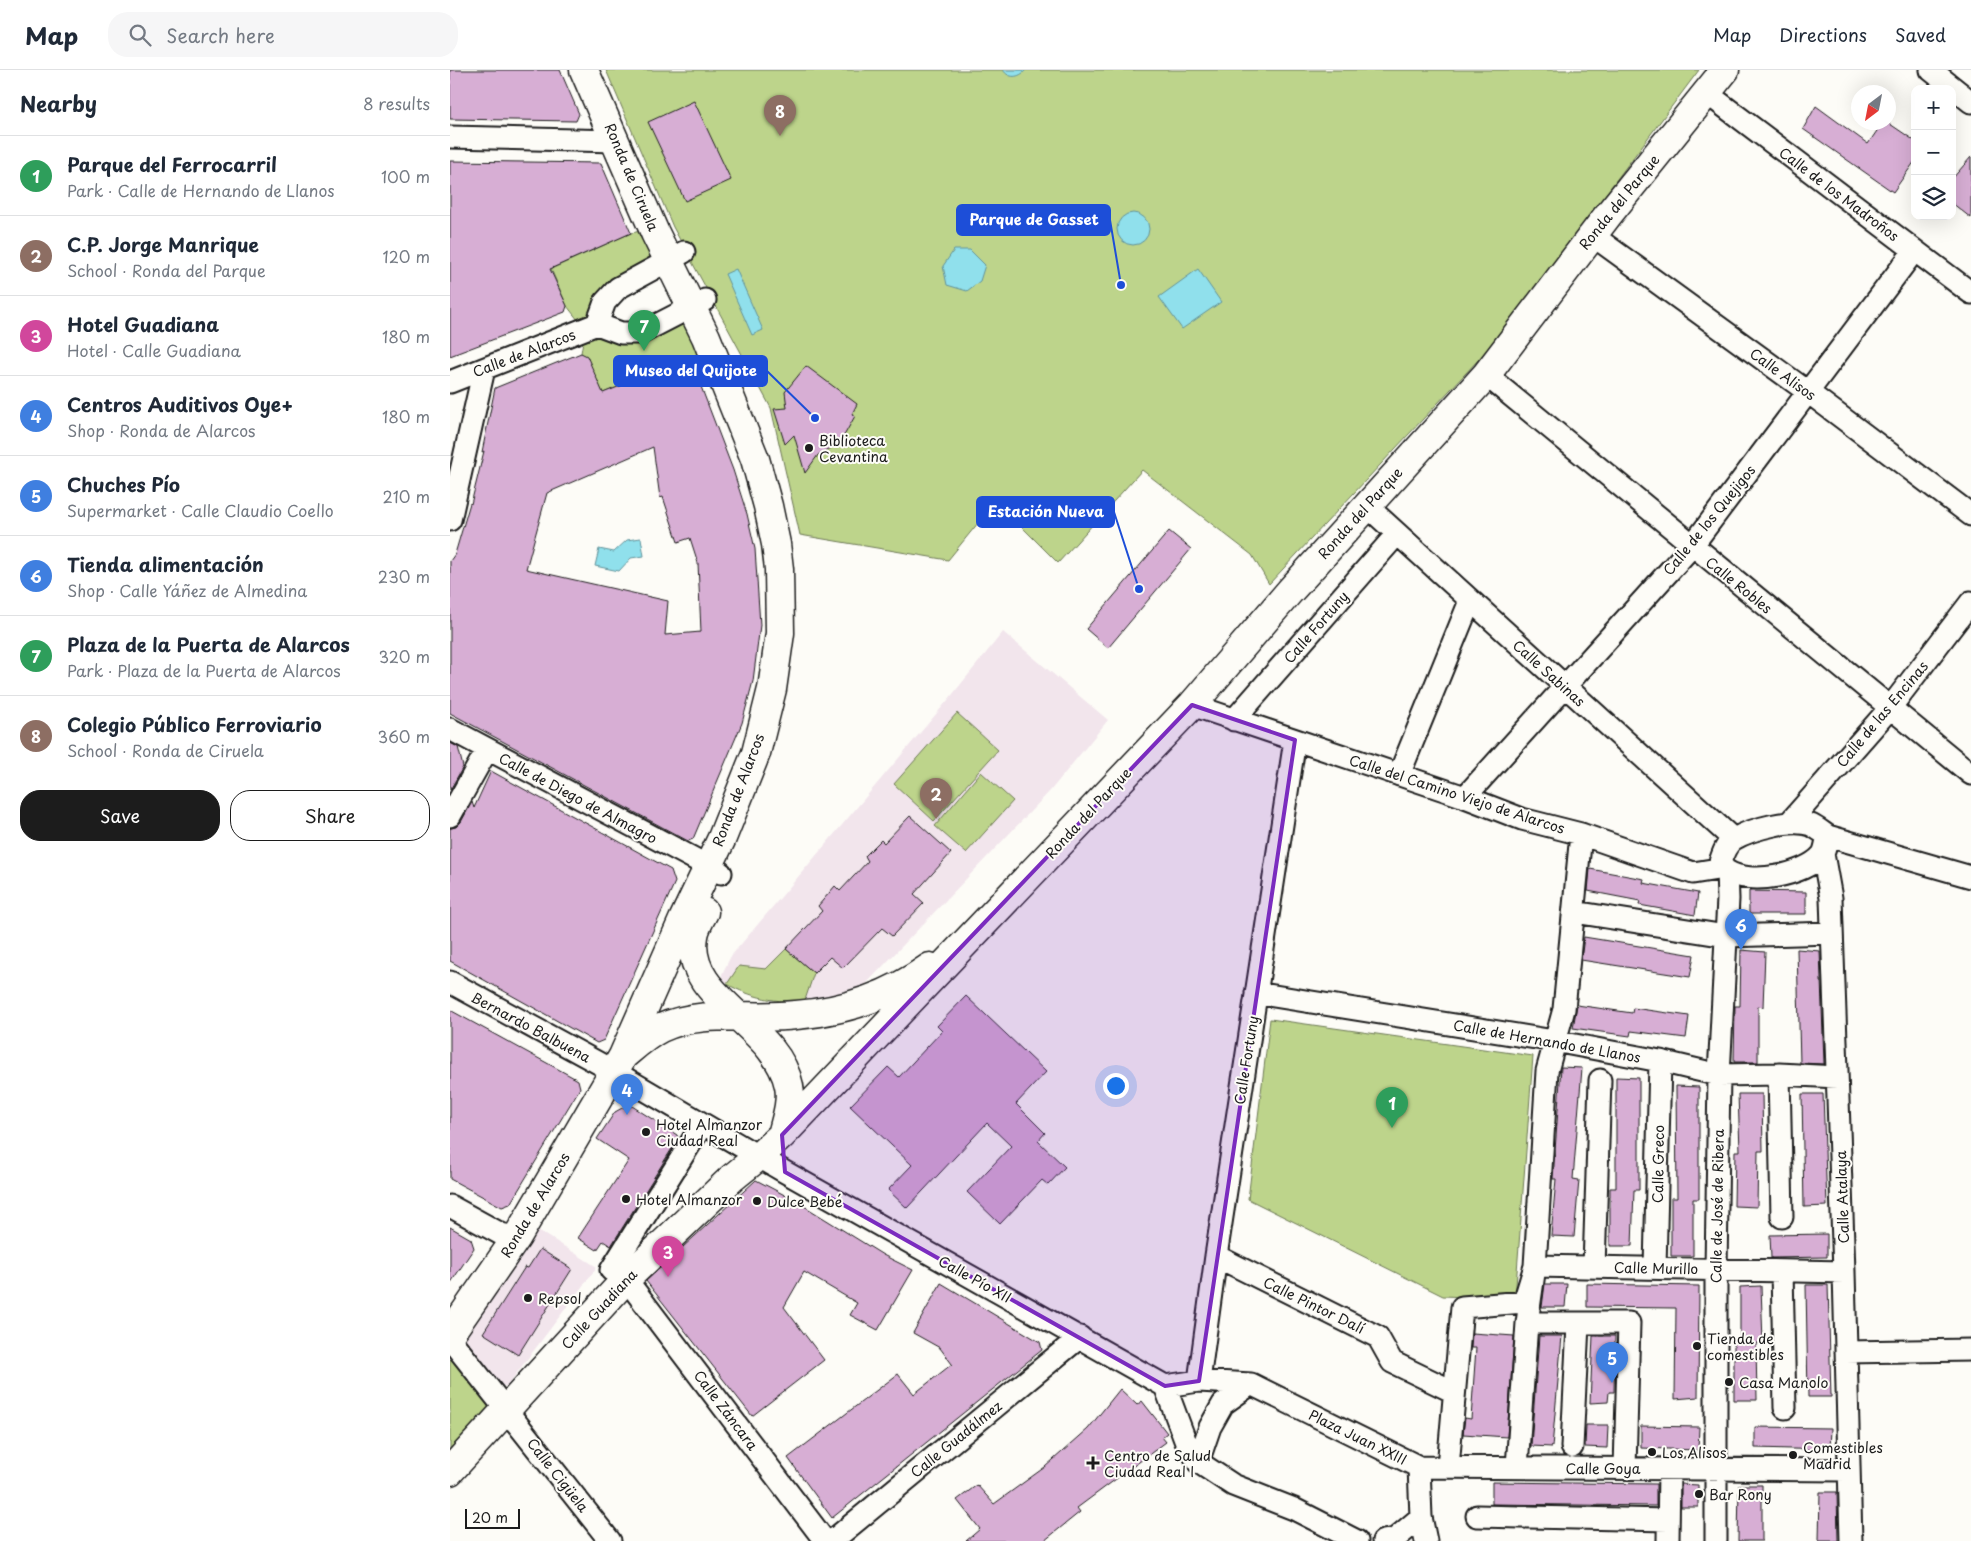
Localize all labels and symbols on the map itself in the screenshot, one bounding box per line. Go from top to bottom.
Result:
north arrow [1851,85,1896,130]
pin: 8 [764,95,796,136]
street label: Ronda de Ciruela [600,120,664,235]
street label: Calle de los Madroños [1775,142,1903,246]
street label: Ronda del Parque [1574,149,1664,254]
callout: Parque de Gasset [957,205,1110,235]
text: Parque de Gasset [969,207,1099,230]
pin: 7 [628,310,660,351]
street label: Calle de Alarcos [470,324,578,382]
street label: Calle Alisos [1746,343,1820,405]
callout: Museo del Quijote [614,356,767,386]
text: Museo del Quijote [625,358,757,381]
place label: Biblioteca Cevantina [819,430,888,467]
marker: Biblioteca Cevantina [803,442,815,454]
street label: Calle de los Quejigos [1658,460,1760,580]
street label: Ronda del Parque [1313,462,1407,564]
callout: Estación Nueva [977,497,1114,527]
text: Estación Nueva [988,499,1105,522]
street label: Calle Robles [1701,552,1777,618]
street label: Calle Fortuny [1279,586,1353,668]
street label: Calle Sabinas [1508,635,1590,711]
street label: Calle de las Encinas [1831,656,1933,772]
street label: Ronda de Alarcos [707,731,769,849]
street label: Calle de Diego de Almagro [495,747,661,849]
street label: Calle del Camino Viejo de Alarcos [1346,749,1568,839]
street label: Ronda del Parque [1040,763,1136,863]
pin: 2 [920,778,952,819]
pin: 6 [1725,909,1757,950]
street label: Bernardo Balbuena [468,987,595,1068]
street label: Calle Fortuny [1229,1014,1263,1106]
street label: Calle de Hernando de Llanos [1452,1014,1642,1068]
your location [1103,1073,1129,1099]
pin: 4 [611,1074,643,1115]
pin: 1 [1376,1087,1408,1128]
place label: Hotel Almanzor Ciudad Real [656,1114,763,1151]
street label: Calle Greco [1647,1124,1669,1203]
marker: Hotel Almanzor Ciudad Real [640,1126,652,1138]
street label: Calle de José de Ribera [1705,1128,1729,1283]
street label: Ronda de Alarcos [495,1148,575,1262]
street label: Calle Atalaya [1830,1150,1854,1244]
place label: Hotel Almanzor [636,1189,743,1210]
place label: Dulce Bebé [767,1191,843,1212]
marker: Hotel Almanzor [620,1193,632,1205]
marker: Dulce Bebé [751,1195,763,1207]
pin: 3 [652,1236,684,1277]
street label: Calle Pío XII [935,1250,1015,1308]
street label: Calle Murillo [1614,1257,1699,1279]
street label: Calle Guadiana [556,1264,642,1354]
street label: Calle Pintor Dalí [1260,1271,1368,1339]
place label: Repsol [538,1288,581,1309]
marker: Repsol [522,1292,534,1304]
place label: Tienda de comestibles [1707,1328,1784,1365]
marker: Tienda de comestibles [1691,1340,1703,1352]
pin: 5 [1596,1342,1628,1383]
street label: Calle Záncara [689,1366,763,1455]
place label: Casa Manolo [1739,1372,1828,1393]
marker: Casa Manolo [1723,1376,1735,1388]
street label: Calle Guadálmez [906,1395,1006,1482]
street label: Plaza Juan XXIII [1305,1404,1411,1470]
street label: Calle Cigüela [522,1433,594,1517]
place label: Comestibles Madrid [1803,1437,1883,1474]
place label: Los Alisos [1662,1442,1726,1463]
place label: Centro de Salud Ciudad Real I [1104,1445,1211,1482]
marker: Los Alisos [1646,1446,1658,1458]
marker: Comestibles Madrid [1787,1449,1799,1461]
marker: Centro de Salud Ciudad Real I [1086,1456,1100,1470]
street label: Calle Goya [1566,1458,1641,1479]
place label: Bar Rony [1709,1484,1772,1505]
marker: Bar Rony [1693,1488,1705,1500]
scale bar [465,1506,520,1529]

